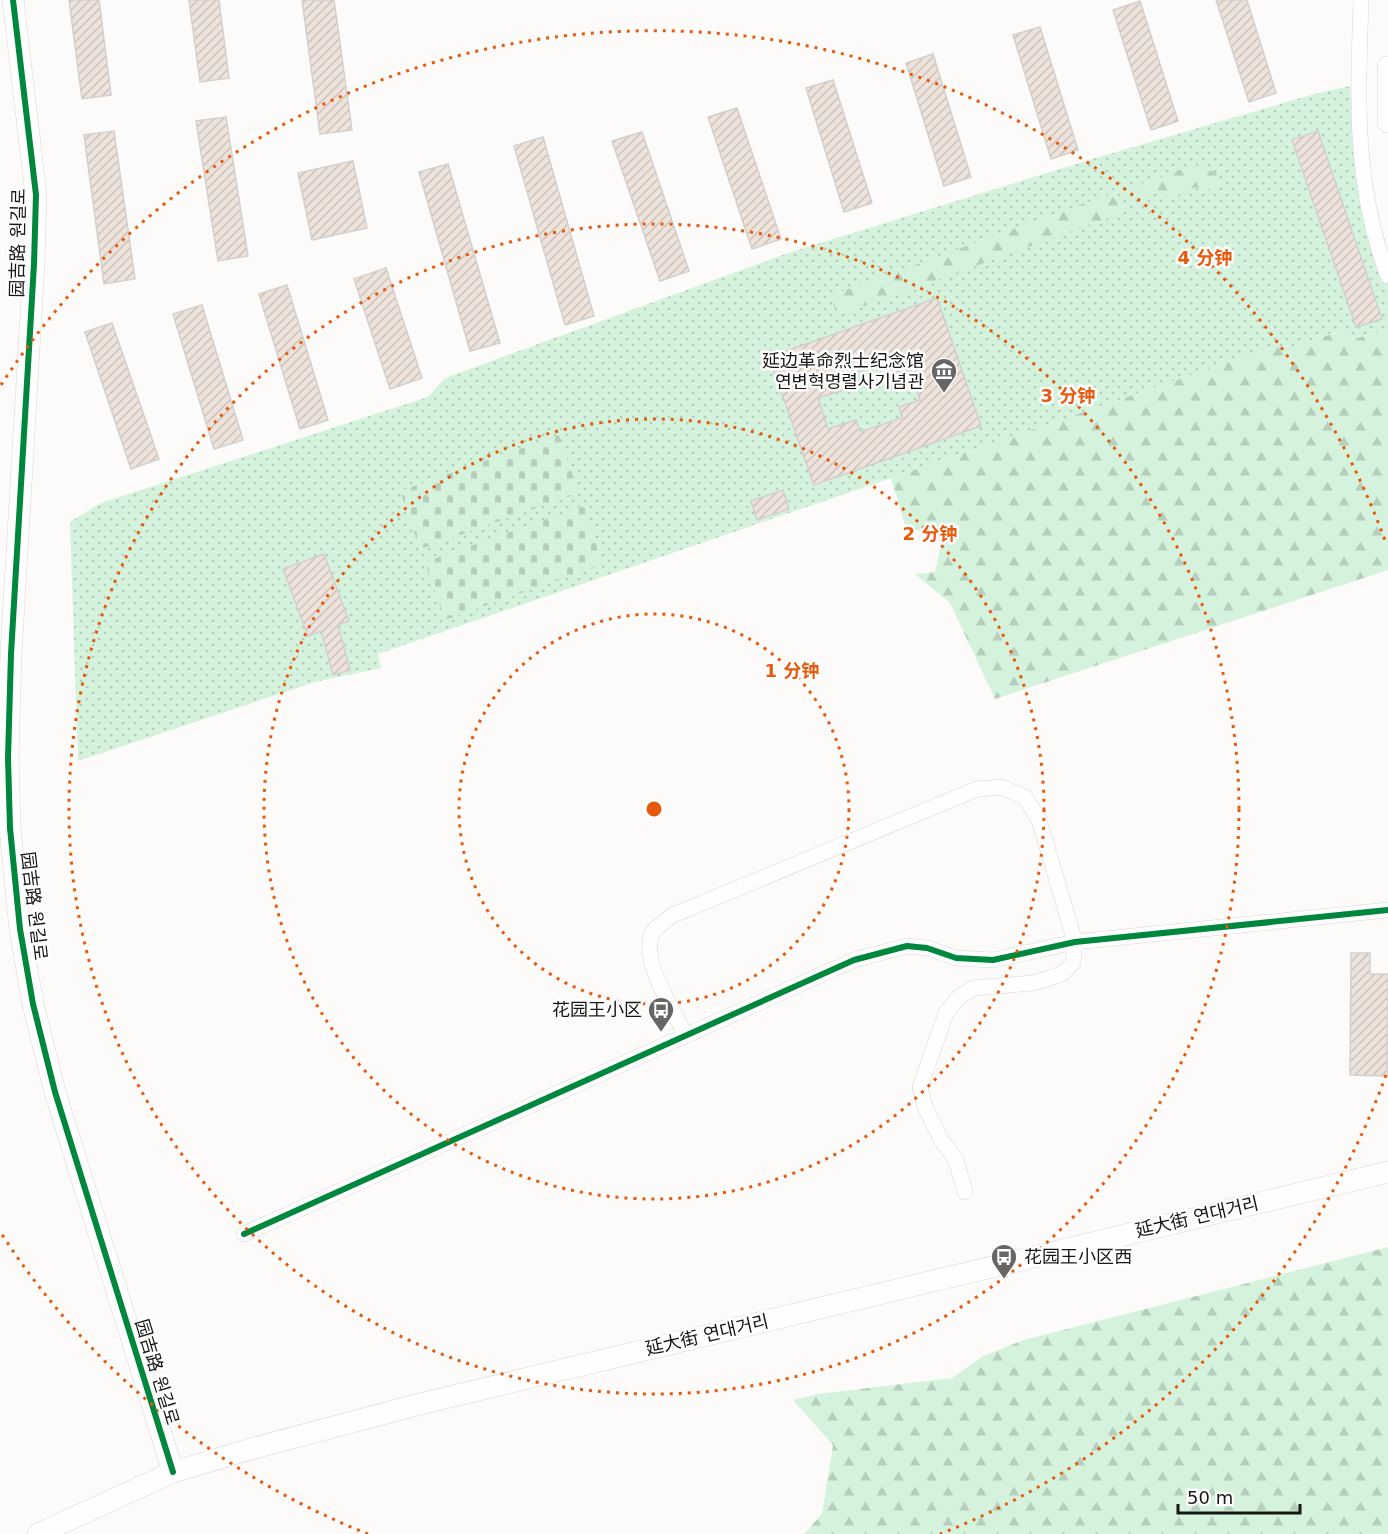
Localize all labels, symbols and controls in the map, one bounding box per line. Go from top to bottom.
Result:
street label: 园吉路 원길로 [6,188,29,298]
text: 4 分钟 [1178,247,1232,268]
place label: 延边革命烈士纪念馆 연변혁명렬사기념관 [762,350,924,392]
museum icon: 延边革命烈士纪念馆 연변혁명렬사기념관 [929,356,959,394]
text: 3 分钟 [1041,385,1095,406]
text: 2 分钟 [903,523,957,544]
text: 1 分钟 [765,660,819,681]
centre of rings [644,799,664,819]
street label: 园吉路 원길로 [17,850,52,962]
bus stop icon: 花园王小区 [646,995,676,1033]
place label: 花园王小区 [552,999,642,1020]
street label: 延大街 연대거리 [1133,1192,1261,1241]
bus stop icon: 花园王小区西 [989,1242,1019,1280]
place label: 花园王小区西 [1024,1246,1132,1267]
street label: 延大街 연대거리 [643,1310,771,1359]
street label: 园吉路 원길로 [131,1316,184,1427]
scale bar [1178,1477,1300,1515]
text: 50 m [1187,1487,1233,1508]

